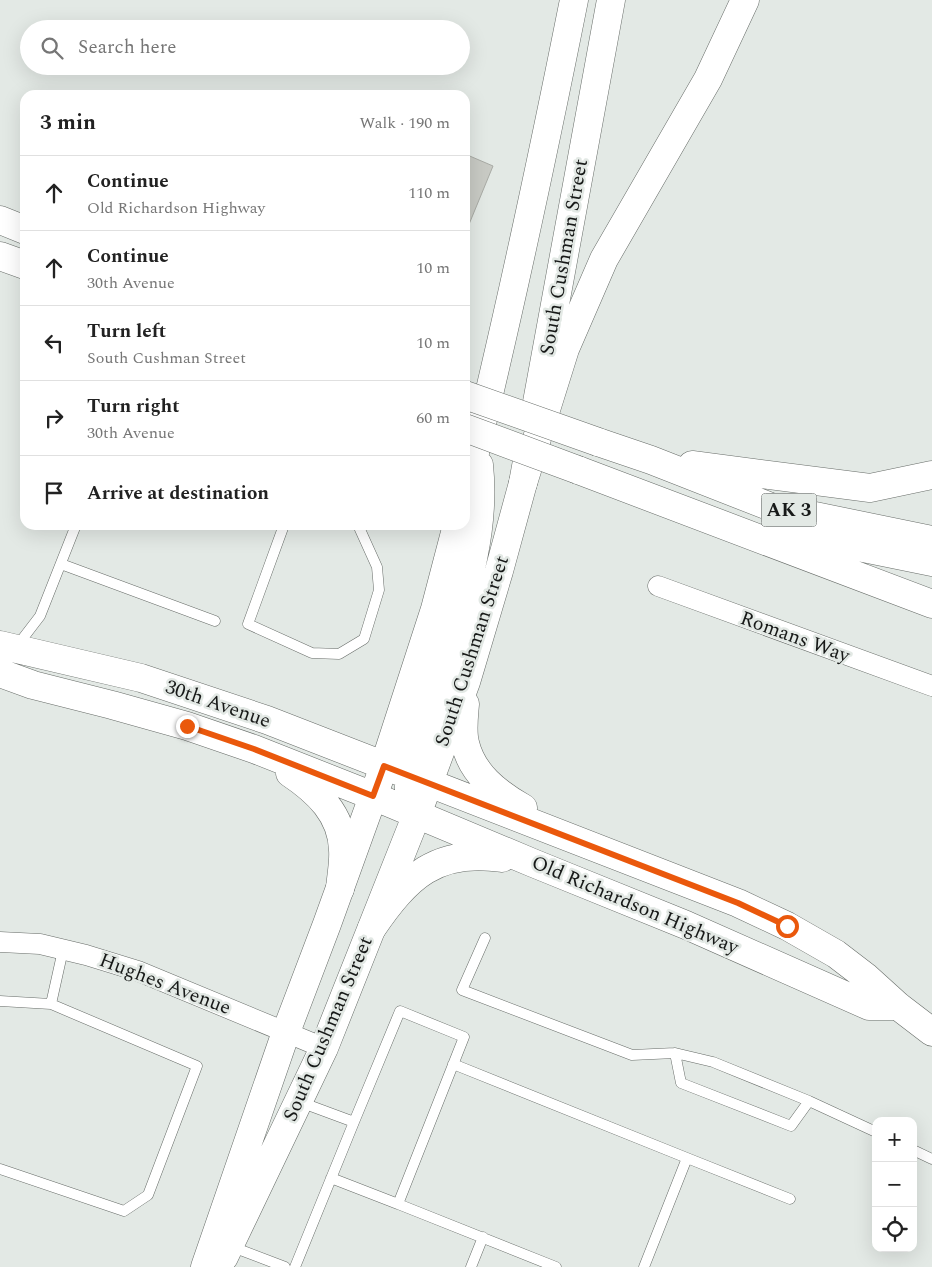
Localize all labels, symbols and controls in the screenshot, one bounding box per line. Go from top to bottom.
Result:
search box [20,20,470,75]
text: Search here [78,33,177,62]
icon: search [38,34,66,62]
text: 3 min [40,107,96,139]
text: Walk · 190 m [359,111,450,135]
street label: South Cushman Street [532,157,596,357]
text: Continue [87,167,169,196]
icon: ahead [40,179,68,207]
text: 110 m [408,181,450,205]
text: Old Richardson Highway [87,196,265,220]
text: Continue [87,242,169,271]
icon: ahead [40,254,68,282]
text: 10 m [416,256,450,280]
text: 30th Avenue [87,271,175,295]
text: Turn left [87,317,166,346]
icon: left [40,329,68,357]
text: 10 m [416,331,450,355]
text: South Cushman Street [87,346,246,370]
text: Turn right [87,392,180,421]
icon: right [40,404,68,432]
text: 60 m [416,406,450,430]
text: 30th Avenue [87,421,175,445]
icon: arrive [40,479,68,507]
text: Arrive at destination [87,479,269,508]
road number: AK 3 [762,494,816,526]
street label: South Cushman Street [427,552,517,750]
street label: Romans Way [736,603,855,671]
street label: 30th Avenue [161,672,275,736]
route end [176,715,199,738]
street label: Old Richardson Highway [527,848,745,963]
route start [776,915,799,938]
street label: South Cushman Street [275,932,381,1126]
street label: Hughes Avenue [95,945,235,1023]
map controls [872,1117,917,1252]
button: + [872,1117,917,1162]
button: − [872,1162,917,1207]
button: locate [872,1207,917,1252]

